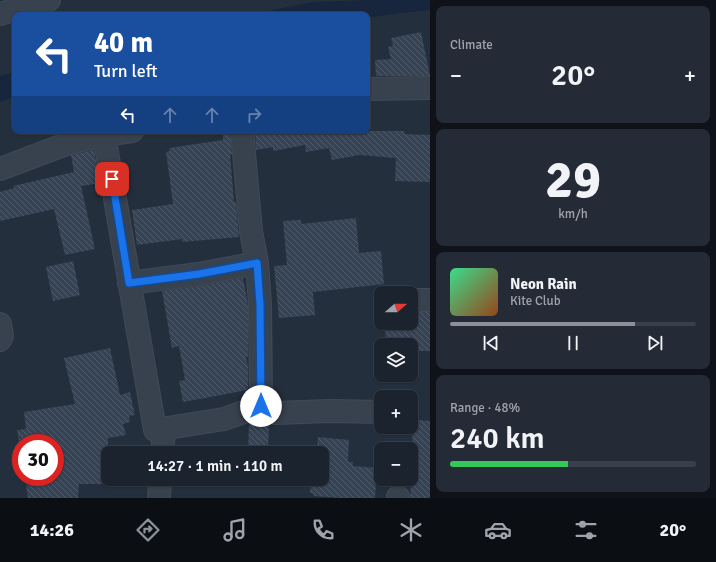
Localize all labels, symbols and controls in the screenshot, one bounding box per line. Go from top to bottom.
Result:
text: 40 m [94,26,153,60]
icon: left [28,28,80,80]
text: Climate [450,37,493,53]
text: 20° [551,57,595,94]
text: Turn left [94,60,157,82]
text: − [450,62,462,89]
text: + [684,62,696,89]
icon: left [117,104,139,126]
icon: ahead [159,104,181,126]
icon: ahead [201,104,223,126]
icon: right [243,104,265,126]
text: 29 [545,148,601,212]
pin [95,162,129,196]
icon: arrive [101,168,123,190]
text: km/h [558,206,588,222]
text: Neon Rain [510,275,577,293]
north arrow [374,286,418,330]
map controls [374,286,418,486]
text: Kite Club [510,293,561,309]
icon: previous [480,332,502,354]
icon: pause [562,332,584,354]
icon: next [644,332,666,354]
button: layers [374,338,418,382]
position arrow [240,385,282,427]
button: + [374,390,418,434]
text: Range · 48% [450,400,520,416]
text: 240 km [450,420,545,457]
speed limit sign: 30 [12,434,64,486]
button: − [374,442,418,486]
text: 14:27 · 1 min · 110 m [148,457,282,475]
icon: directions [134,516,162,544]
icon: music [221,516,249,544]
icon: phone [309,516,337,544]
icon: climate [397,516,425,544]
icon: car [484,516,512,544]
icon: filters [572,516,600,544]
text: 14:26 [30,519,74,541]
text: 20° [659,519,686,541]

